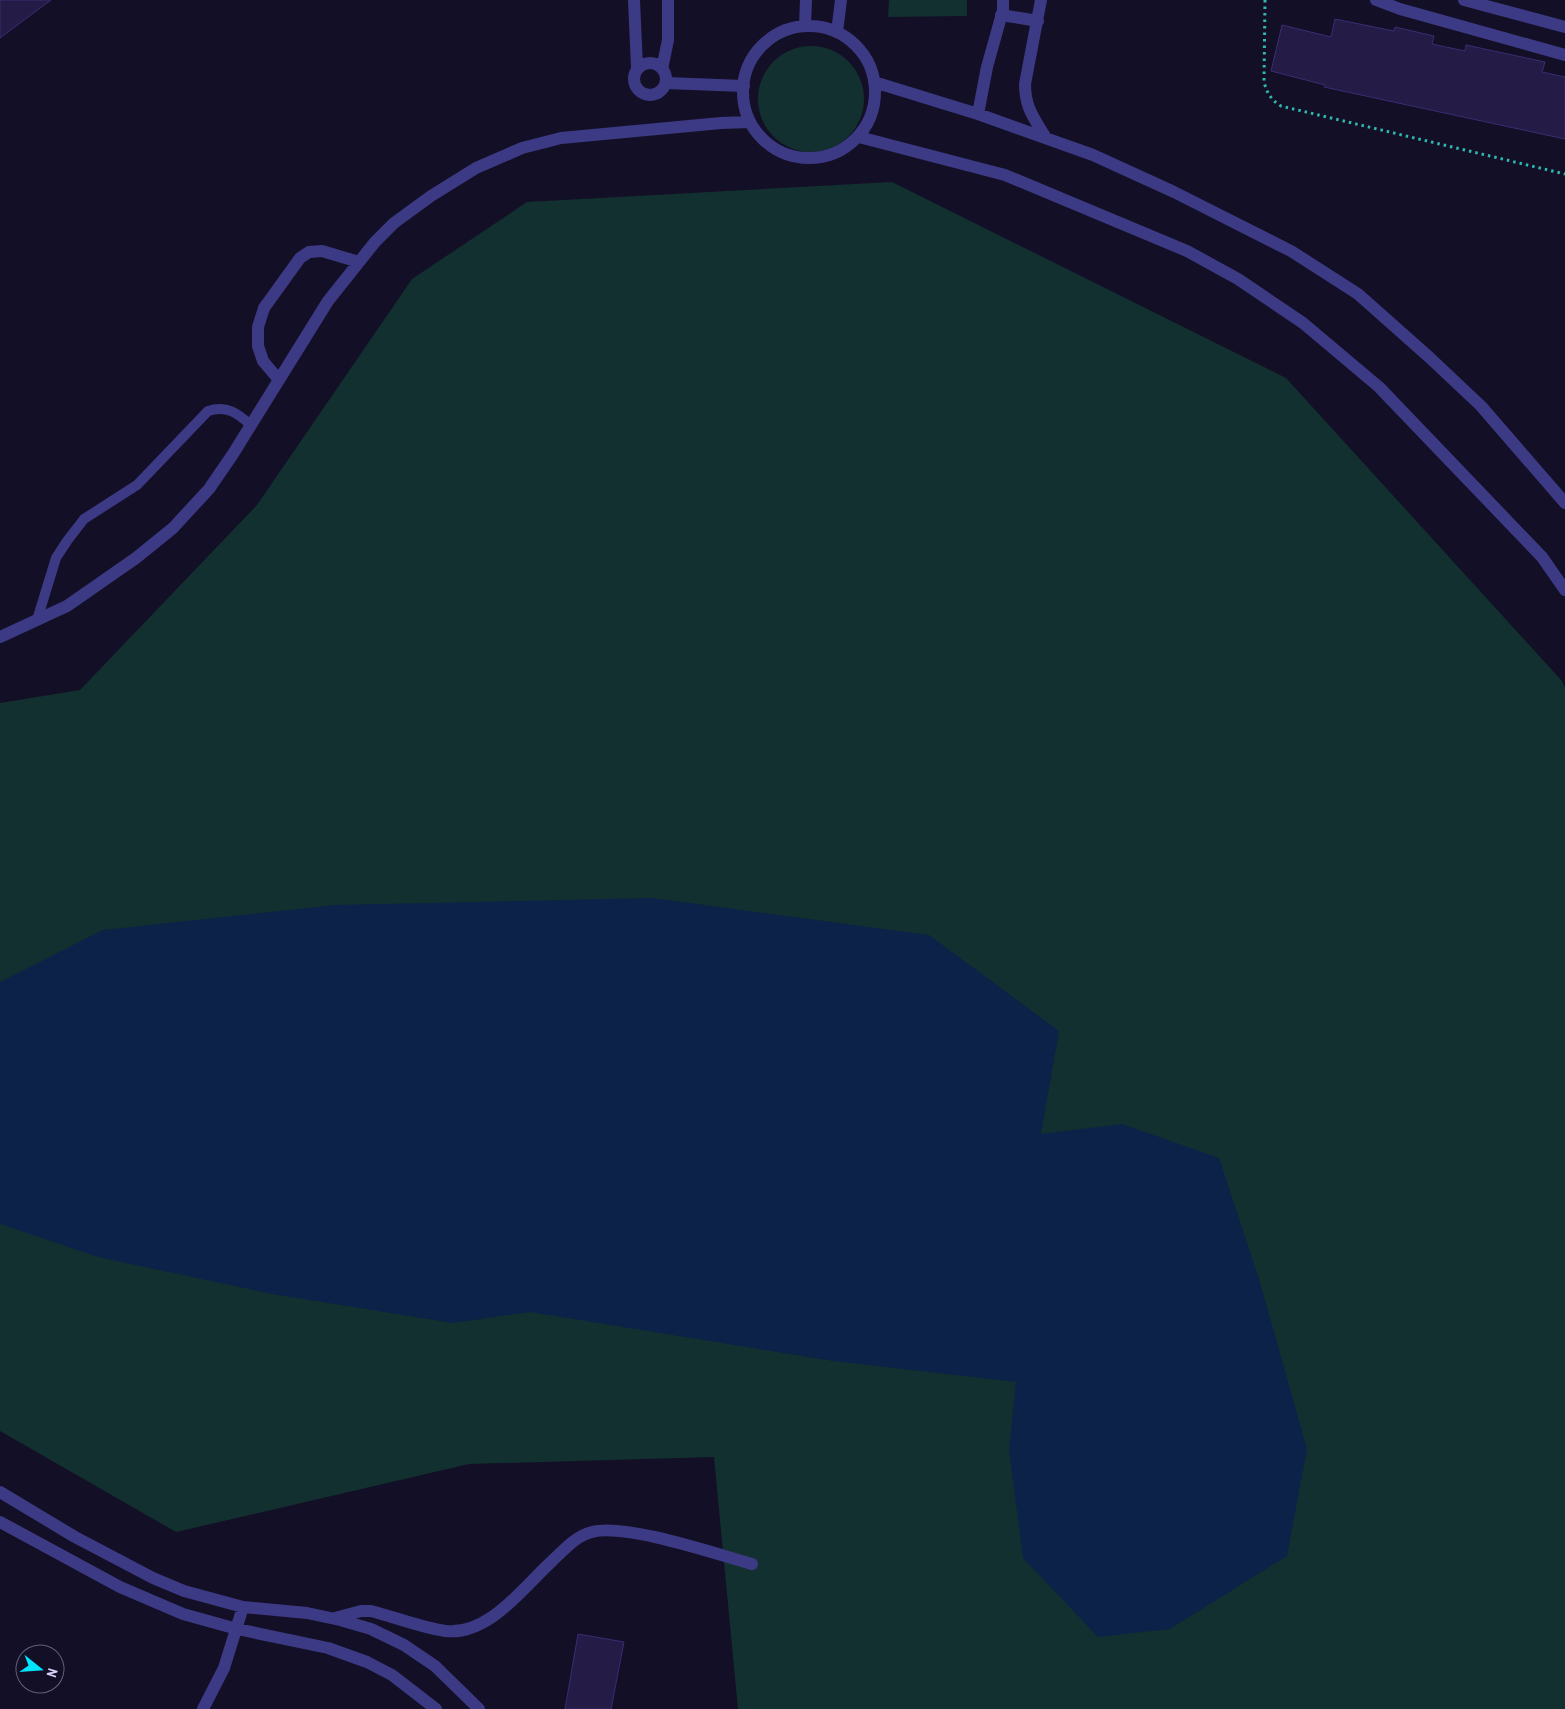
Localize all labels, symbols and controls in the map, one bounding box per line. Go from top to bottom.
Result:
north arrow [15,1644,65,1694]
text: N [43,1666,62,1679]

